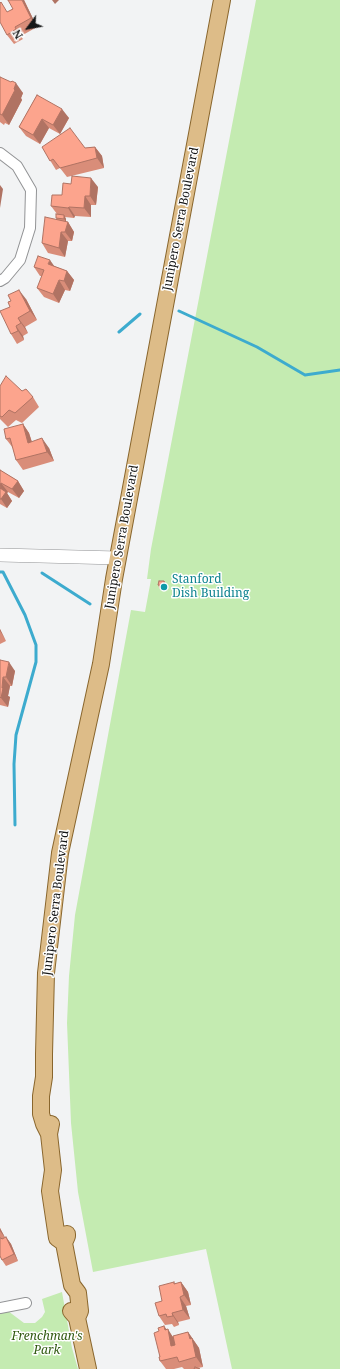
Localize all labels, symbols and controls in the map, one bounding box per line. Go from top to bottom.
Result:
north arrow [8,8,48,48]
text: N [9,27,26,42]
street label: Junipero Serra Boulevard [160,146,202,292]
street label: Junipero Serra Boulevard [102,464,142,610]
place label: Stanford Dish Building [172,573,249,601]
marker: Stanford Dish Building [159,582,169,592]
street label: Junipero Serra Boulevard [40,830,72,976]
park label: Frenchman's Park [11,1330,83,1358]

